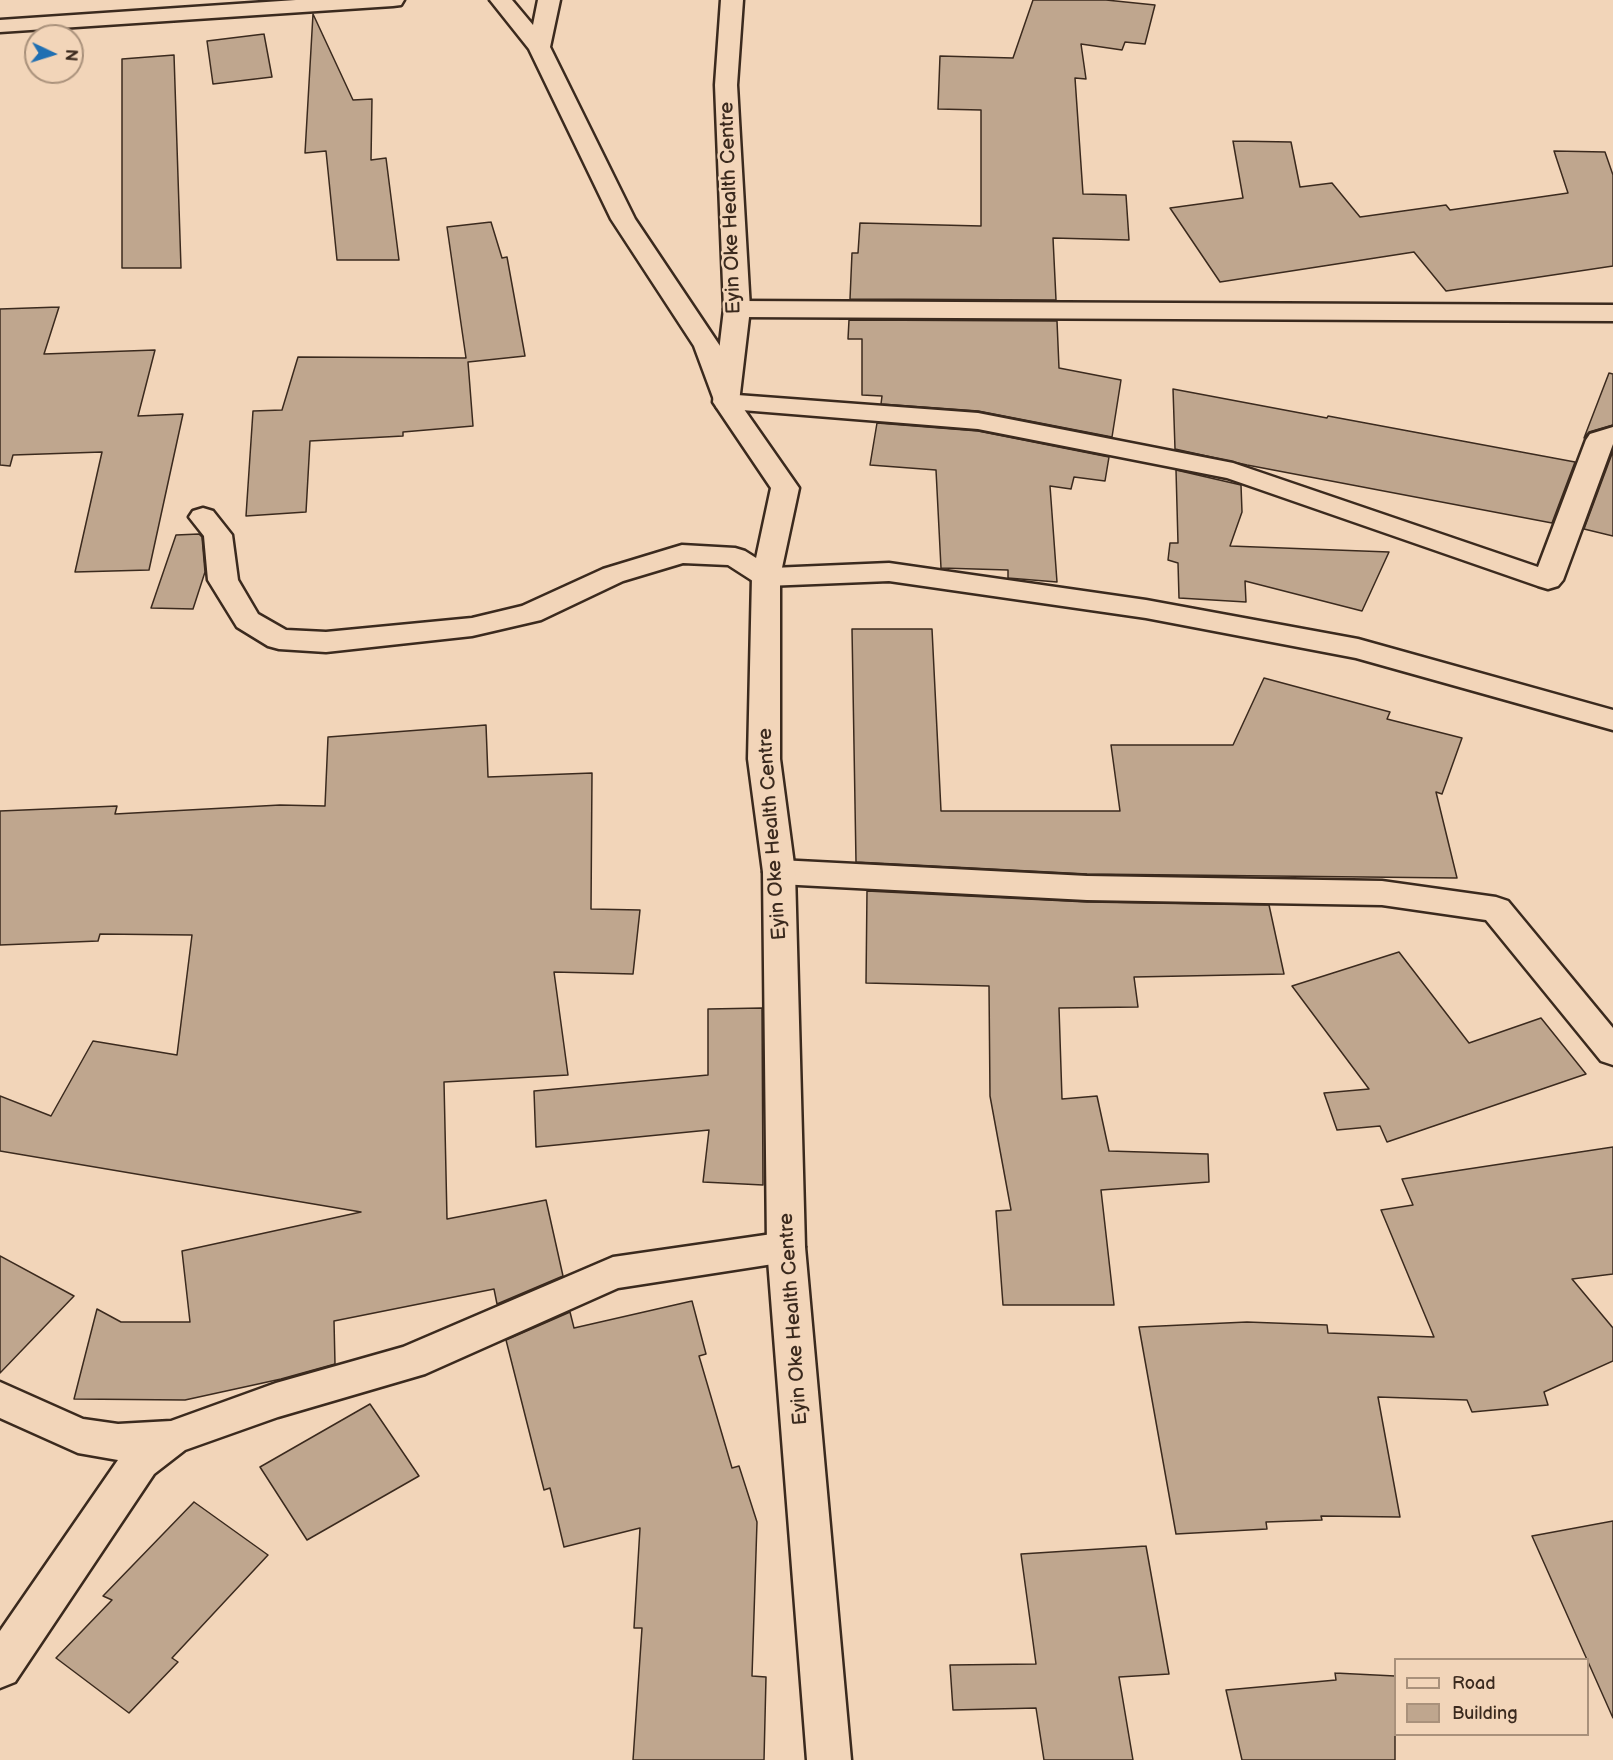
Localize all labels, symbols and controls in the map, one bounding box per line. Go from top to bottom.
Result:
north arrow [24,24,84,84]
text: N [61,48,80,62]
street label: Eyin Oke Health Centre [715,101,747,315]
street label: Eyin Oke Health Centre [754,727,792,941]
street label: Eyin Oke Health Centre [775,1212,813,1426]
legend [1394,1658,1589,1736]
text: Road [1452,1673,1496,1694]
text: Building [1452,1703,1518,1724]

